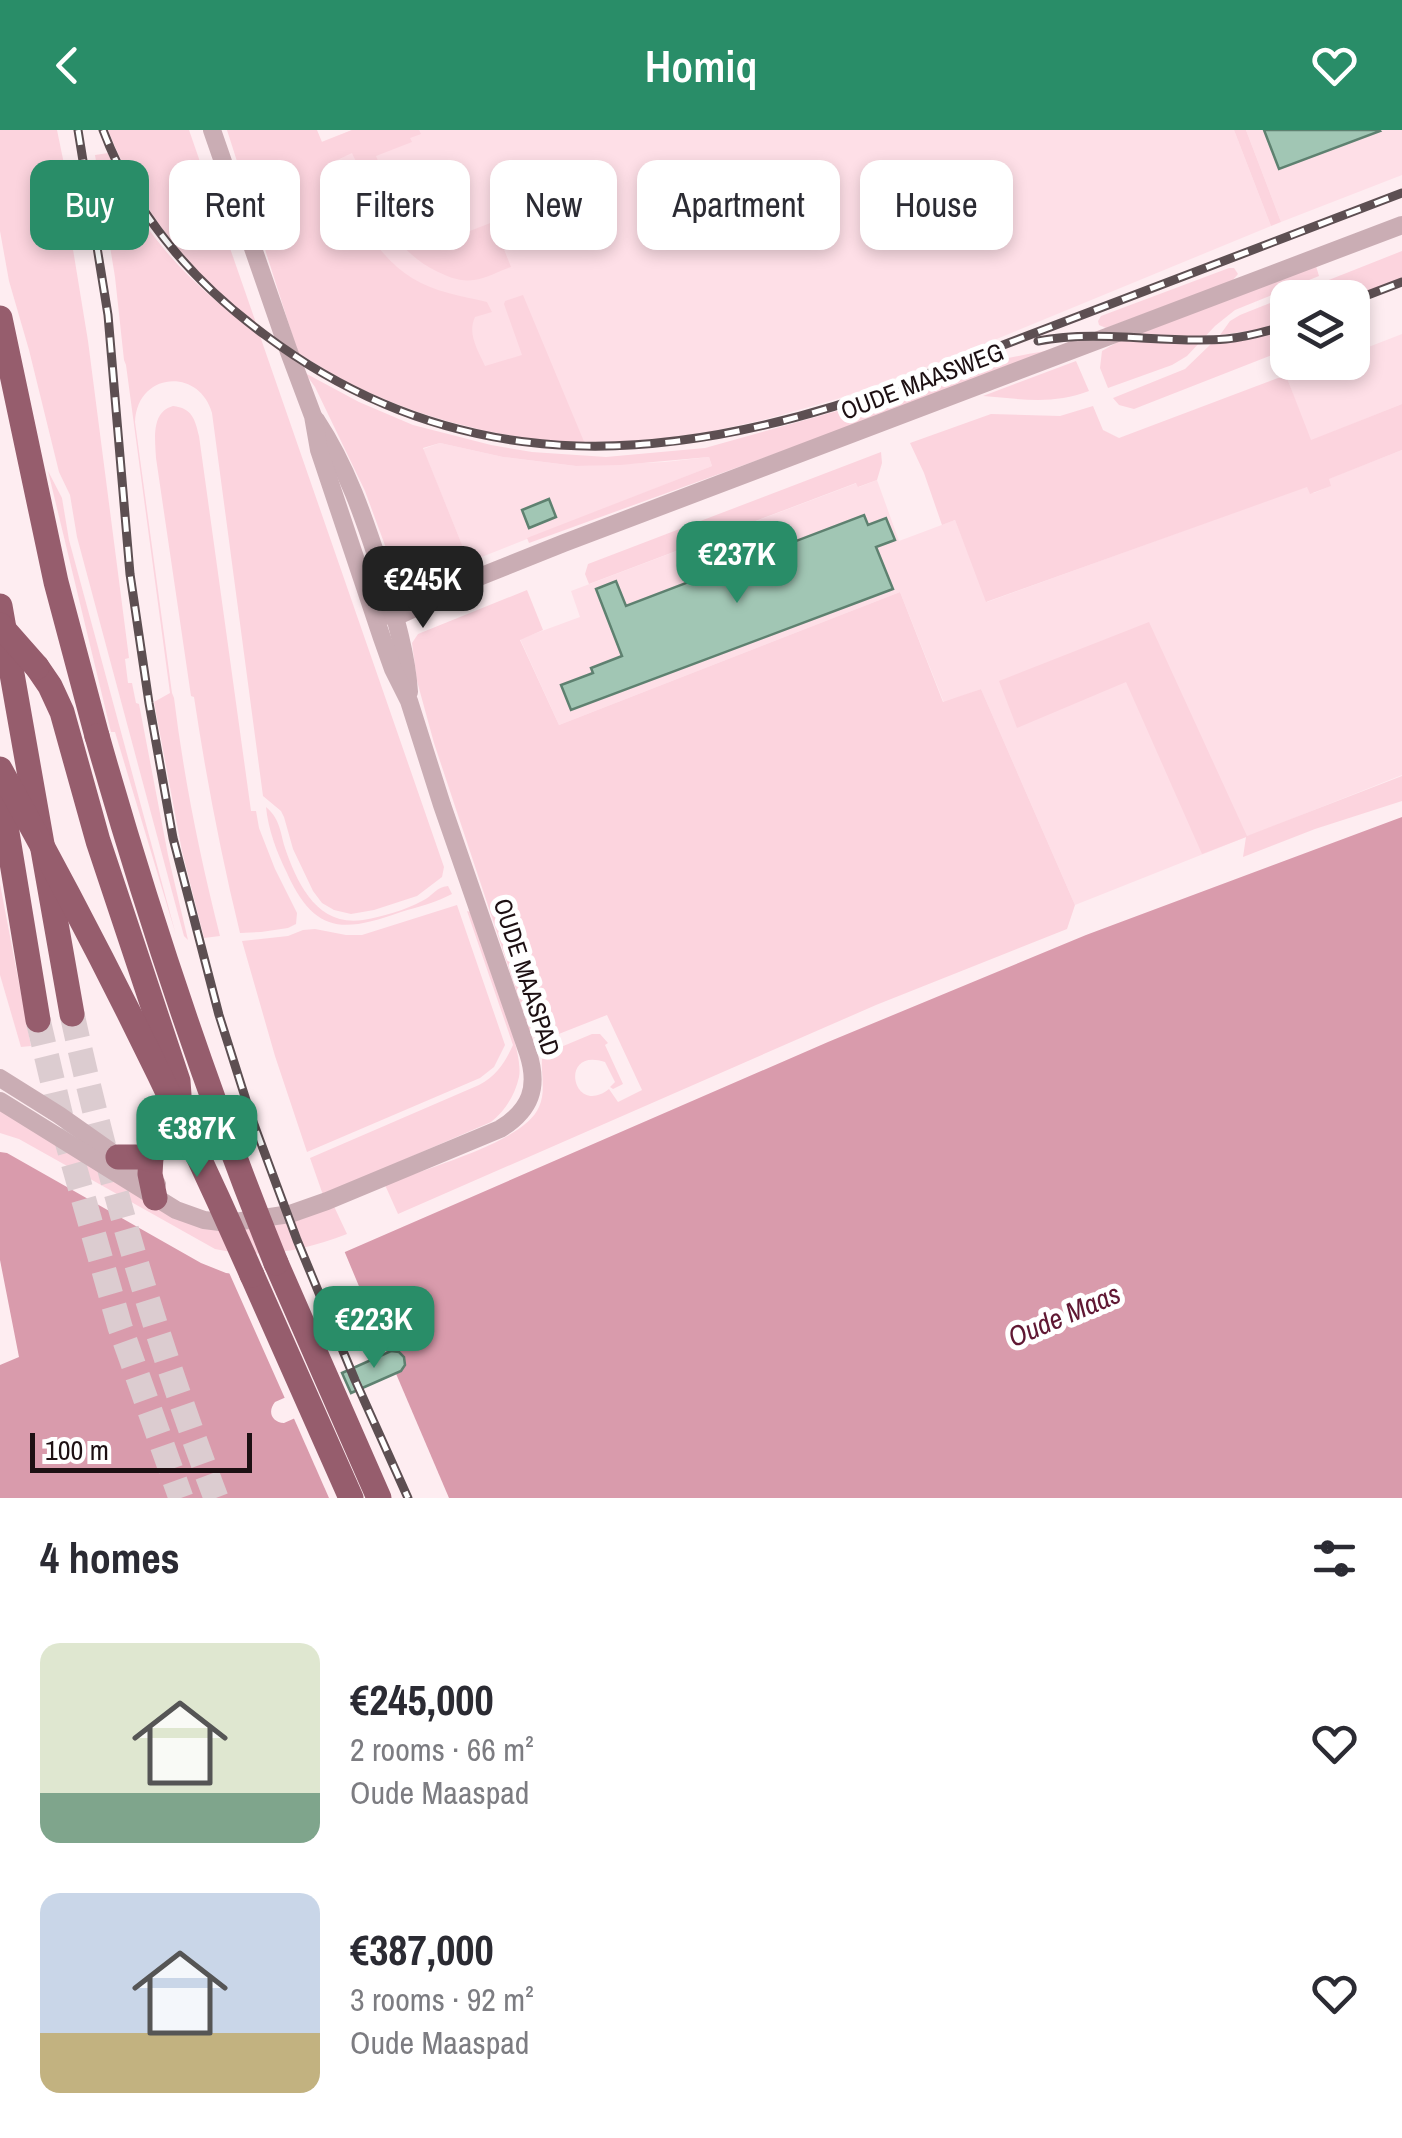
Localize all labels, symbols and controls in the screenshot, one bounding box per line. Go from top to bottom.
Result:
text: Homiq [645,35,757,96]
icon: back [40,38,95,93]
icon: heart [1307,38,1362,93]
chip: Buy [30,160,149,250]
chip: Rent [169,160,300,250]
chip: Filters [320,160,470,250]
chip: New [490,160,617,250]
chip: Apartment [637,160,840,250]
chip: House [860,160,1013,250]
map controls [1270,280,1370,380]
button: layers [1270,280,1370,380]
street label: OUDE MAASWEG [836,334,1008,428]
pin: €237K [667,521,807,606]
text: €237K [698,532,776,575]
pin: €245K [353,546,493,631]
text: €245K [384,557,462,600]
street label: OUDE MAASPAD [486,894,568,1060]
pin: €387K [127,1095,267,1180]
text: €387K [158,1106,236,1149]
water label: Oude Maas [1002,1274,1126,1356]
pin: €223K [304,1286,444,1371]
text: €223K [335,1297,413,1340]
scale bar [30,1428,252,1472]
text: 100 m [45,1431,109,1469]
text: 4 homes [40,1530,180,1586]
icon: filters [1307,1531,1362,1586]
text: €245,000 [350,1672,494,1728]
icon: home [120,1683,240,1803]
icon: heart [1307,1716,1362,1771]
text: 2 rooms · 66 m² [350,1728,534,1771]
text: Oude Maaspad [350,1771,529,1814]
text: €387,000 [350,1922,494,1978]
icon: home [120,1933,240,2053]
icon: heart [1307,1966,1362,2021]
text: 3 rooms · 92 m² [350,1978,534,2021]
text: Oude Maaspad [350,2021,529,2064]

